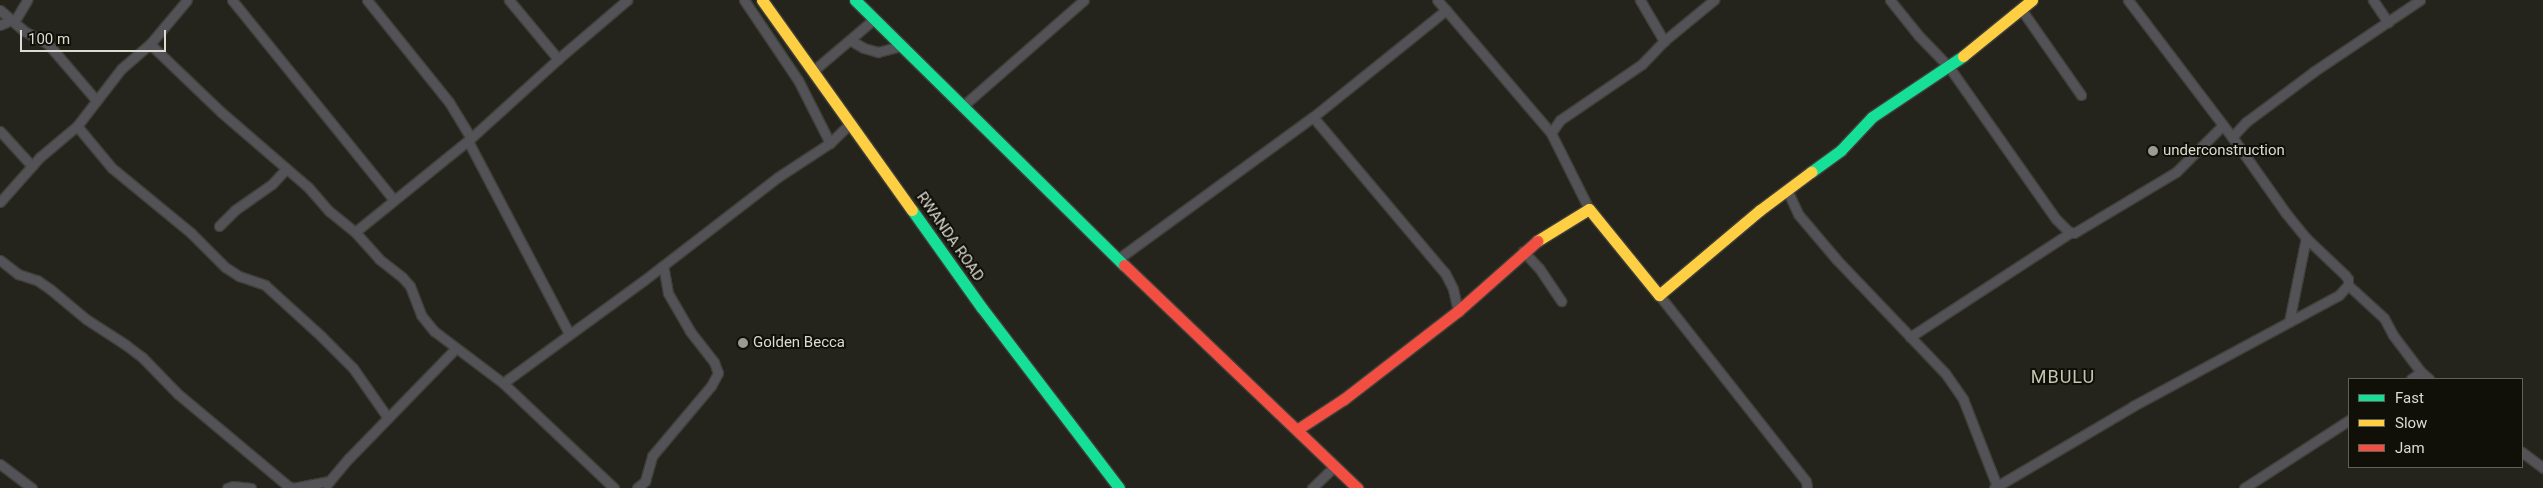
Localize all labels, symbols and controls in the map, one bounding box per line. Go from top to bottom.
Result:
scale bar [22,20,169,52]
text: 100 m [28,30,70,48]
place label: underconstruction [2163,142,2285,160]
marker: underconstruction [2147,145,2159,157]
street label: RWANDA ROAD [913,189,987,285]
place label: Golden Becca [753,334,845,352]
marker: Golden Becca [737,337,749,349]
district label: MBULU [2030,366,2096,388]
legend [2348,378,2523,468]
text: Fast [2395,389,2424,407]
text: Slow [2395,414,2427,432]
text: Jam [2395,439,2425,457]

